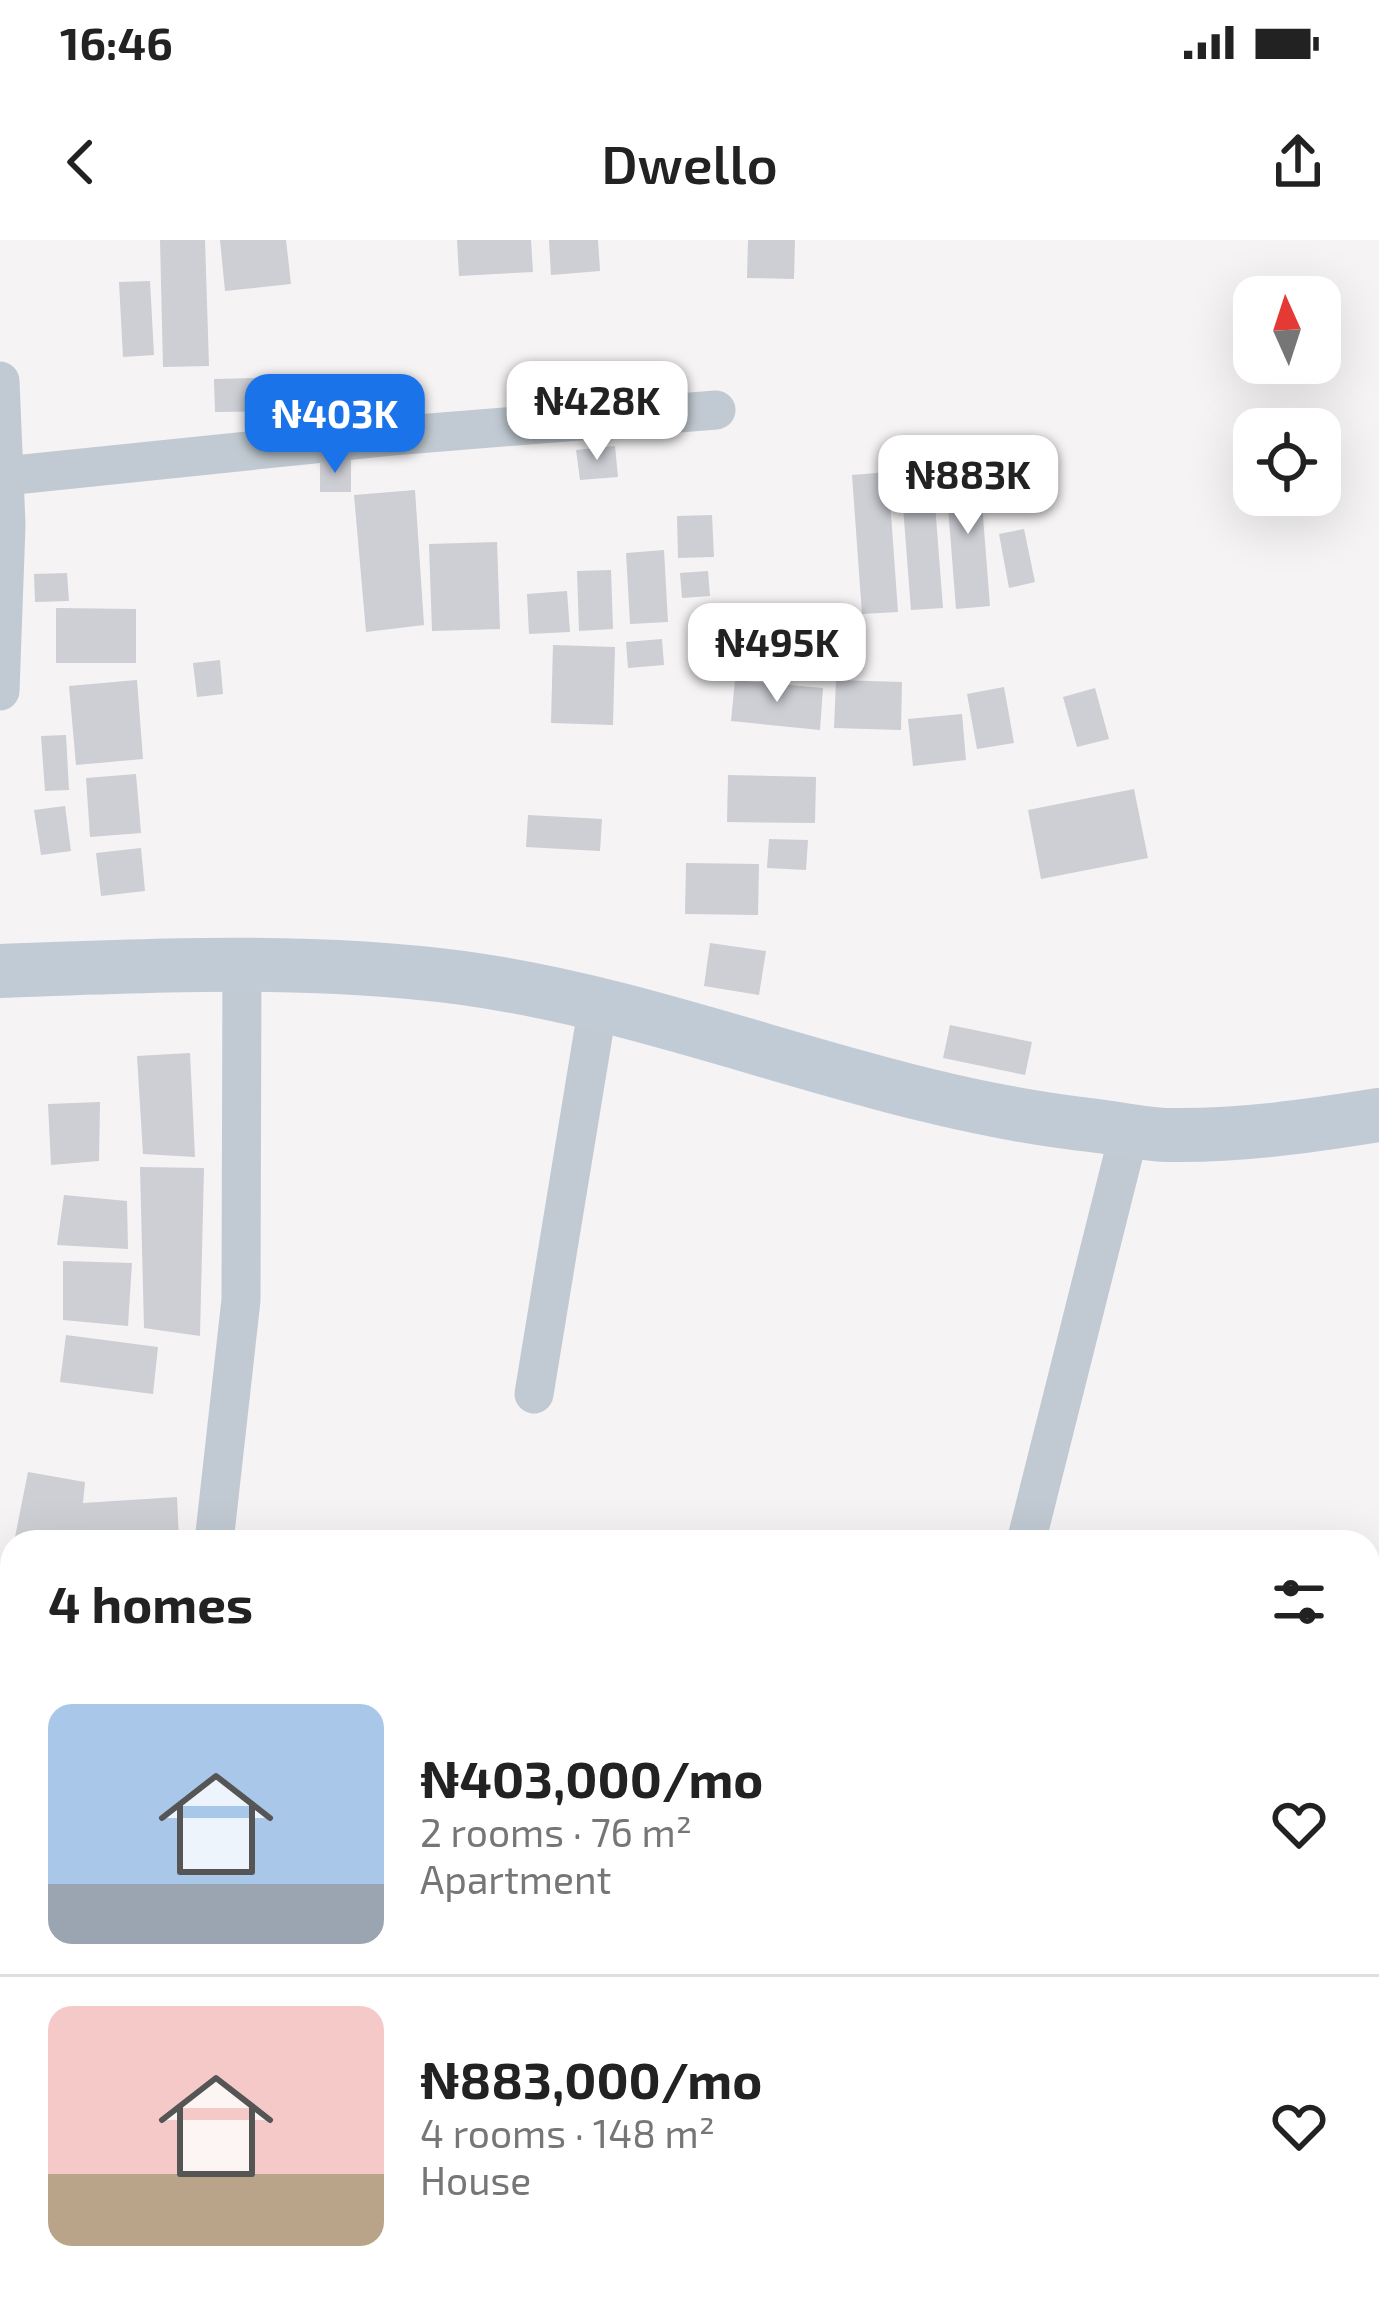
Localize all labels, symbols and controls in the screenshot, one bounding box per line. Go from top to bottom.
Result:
text: 16:46 [60,15,173,69]
icon: back [48,129,114,195]
icon: share [1265,129,1331,195]
text: Dwello [601,130,778,195]
north arrow [1233,276,1341,384]
map controls [1233,276,1341,516]
pin: ₦428K [513,361,681,463]
pin: ₦403K [251,374,419,476]
text: ₦428K [534,376,660,423]
text: ₦403K [272,389,398,436]
button: locate [1233,408,1341,516]
pin: ₦883K [884,435,1052,537]
text: ₦883K [905,450,1031,497]
pin: ₦495K [693,603,861,705]
text: ₦495K [715,618,839,665]
icon: filters [1266,1569,1332,1635]
text: 4 homes [48,1572,253,1633]
text: ₦403,000/mo [420,1747,763,1808]
icon: home [144,1752,288,1896]
icon: heart [1266,1791,1332,1857]
text: 2 rooms · 76 m² [420,1808,692,1855]
text: Apartment [420,1855,611,1902]
text: ₦883,000/mo [420,2048,762,2109]
icon: home [144,2054,288,2198]
icon: heart [1266,2093,1332,2159]
text: 4 rooms · 148 m² [420,2109,715,2156]
text: House [420,2156,531,2203]

